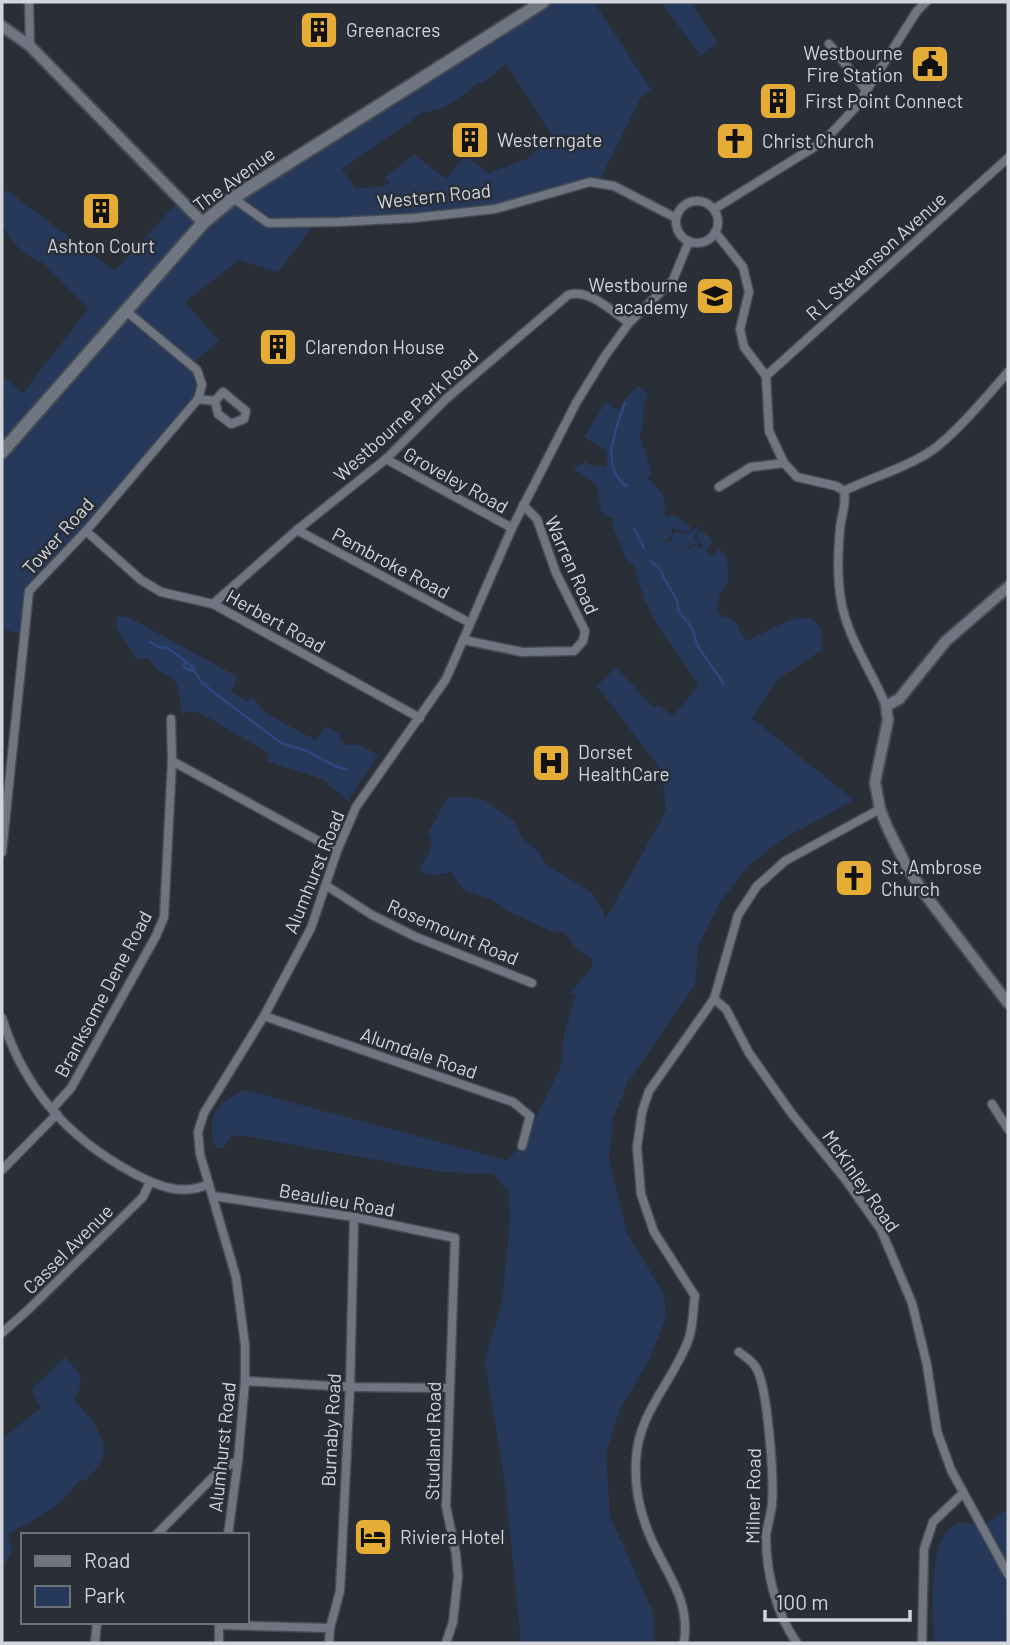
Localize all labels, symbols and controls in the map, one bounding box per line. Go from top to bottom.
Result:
building icon: Greenacres [298,9,340,51]
place label: Greenacres [346,18,440,41]
place label: Westbourne Fire Station [803,41,903,86]
public building icon: Westbourne Fire Station [909,43,951,85]
building icon: First Point Connect [757,80,799,122]
place label: First Point Connect [805,89,964,112]
building icon: Westerngate [449,119,491,161]
church icon: Christ Church [714,120,756,162]
place label: Westerngate [497,128,602,151]
place label: Christ Church [762,129,874,152]
street label: The Avenue [188,141,279,216]
street label: Western Road [376,178,492,213]
street label: R L Stevenson Avenue [801,187,950,325]
building icon: Ashton Court [80,190,122,232]
place label: Ashton Court [47,234,155,257]
place label: Westbourne academy [588,273,688,318]
school or university icon: Westbourne academy [694,275,736,317]
building icon: Clarendon House [257,326,299,368]
place label: Clarendon House [305,335,445,358]
street label: Westbourne Park Road [329,344,483,486]
street label: Groveley Road [400,441,513,518]
street label: Tower Road [17,492,98,579]
street label: Warren Road [541,512,604,618]
street label: Pembroke Road [329,522,454,603]
street label: Herbert Road [223,584,330,657]
place label: Dorset HealthCare [578,740,670,785]
hospital icon: Dorset HealthCare [530,742,572,784]
street label: Alumhurst Road [278,807,349,937]
place label: St. Ambrose Church [881,855,982,900]
church icon: St. Ambrose Church [833,857,875,899]
street label: Rosemount Road [384,894,522,970]
street label: Branksome Dene Road [49,907,156,1081]
street label: Alumdale Road [358,1022,481,1083]
street label: McKinley Road [818,1125,905,1236]
street label: Beaulieu Road [277,1178,397,1221]
street label: Cassel Avenue [18,1199,117,1298]
street label: Burnaby Road [316,1373,345,1487]
street label: Alumhurst Road [203,1381,240,1513]
street label: Studland Road [420,1381,445,1501]
street label: Milner Road [740,1448,765,1544]
hotel icon: Riviera Hotel [352,1516,394,1558]
place label: Riviera Hotel [400,1525,505,1548]
legend [21,1533,248,1624]
text: Road [84,1547,130,1572]
scale bar [765,1578,910,1622]
text: Park [84,1582,125,1607]
text: 100 m [776,1589,829,1614]

